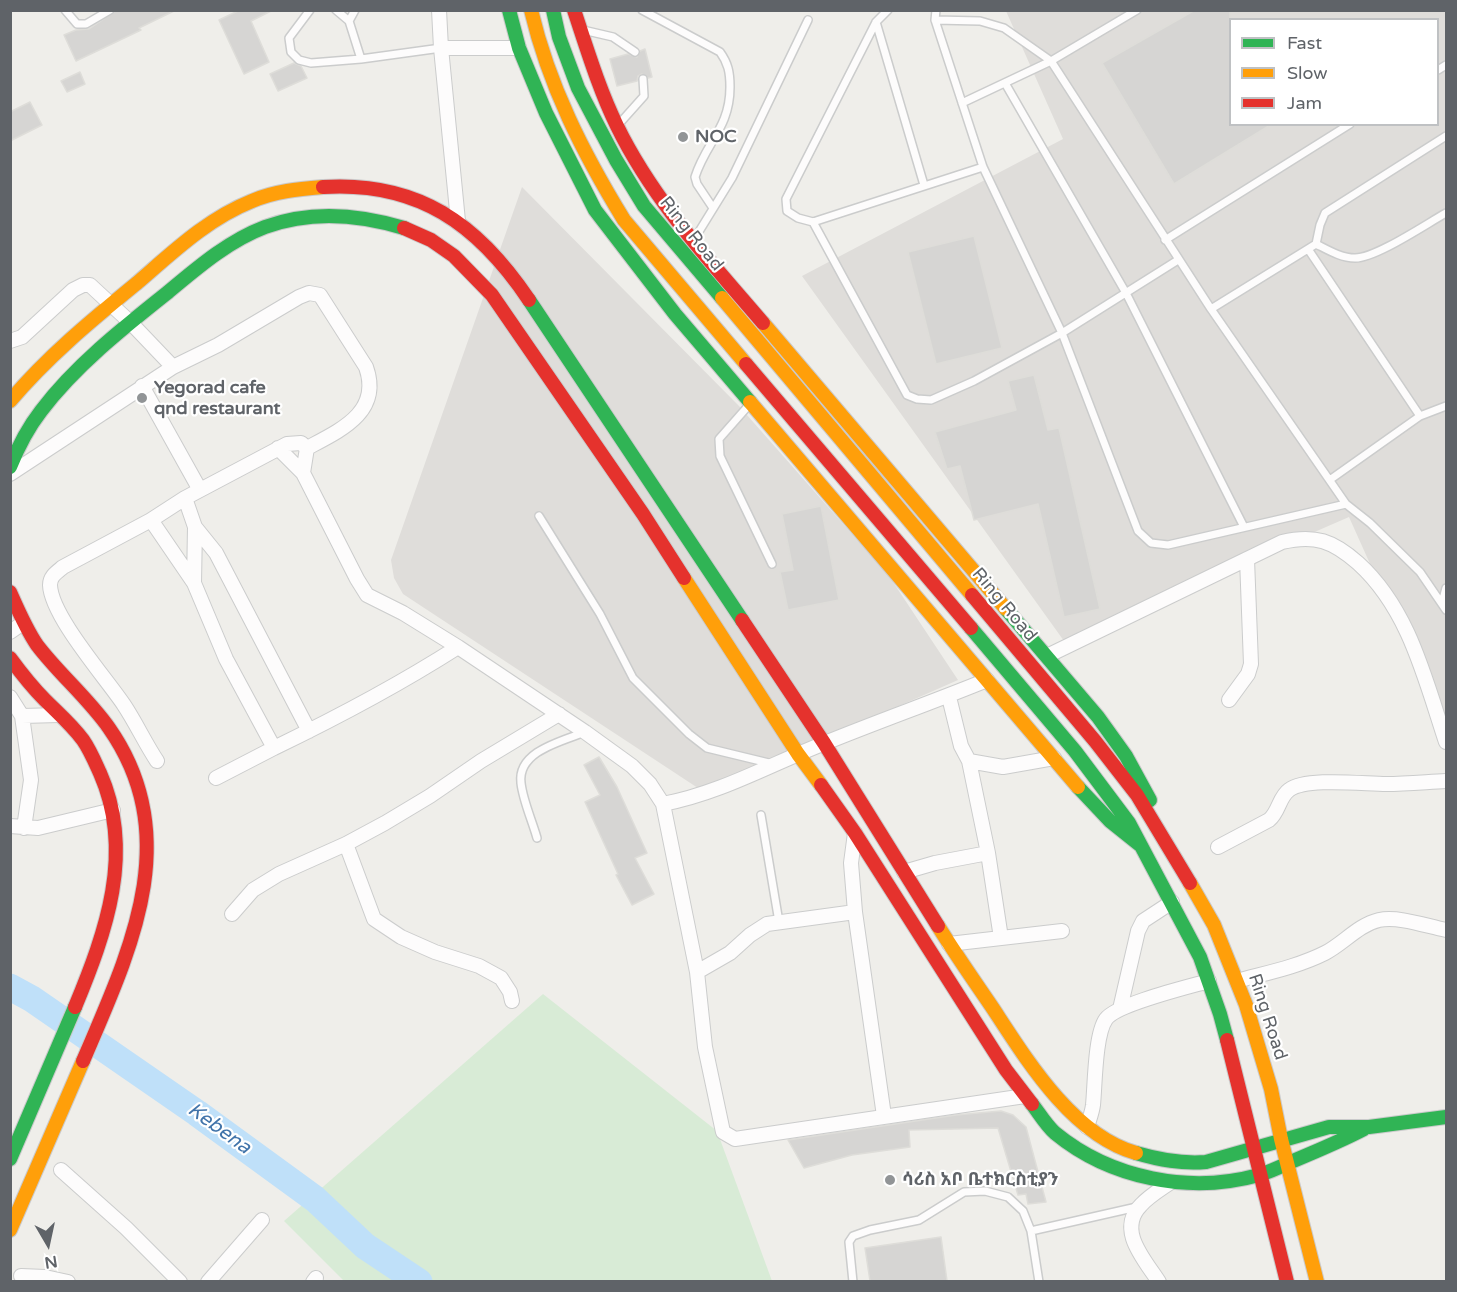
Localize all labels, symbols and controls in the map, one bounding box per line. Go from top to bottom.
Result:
legend [1229,18,1439,126]
text: Fast [1287,32,1322,54]
text: Slow [1287,62,1328,84]
text: Jam [1287,92,1322,114]
place label: NOC [695,126,737,148]
marker: NOC [676,130,690,144]
street label: Ring Road [654,192,728,276]
place label: Yegorad cafe qnd restaurant [154,377,280,420]
marker: Yegorad cafe qnd restaurant [135,391,149,405]
street label: Ring Road [967,564,1041,646]
street label: Ring Road [1243,971,1291,1063]
water label: Kebena [183,1098,255,1160]
place label: ሳሪስ አቦ ቤተክርስቲያን [902,1169,1059,1191]
marker: ሳሪስ አቦ ቤተክርስቲያን [883,1173,897,1187]
north arrow [18,1214,78,1274]
text: N [43,1251,59,1273]

